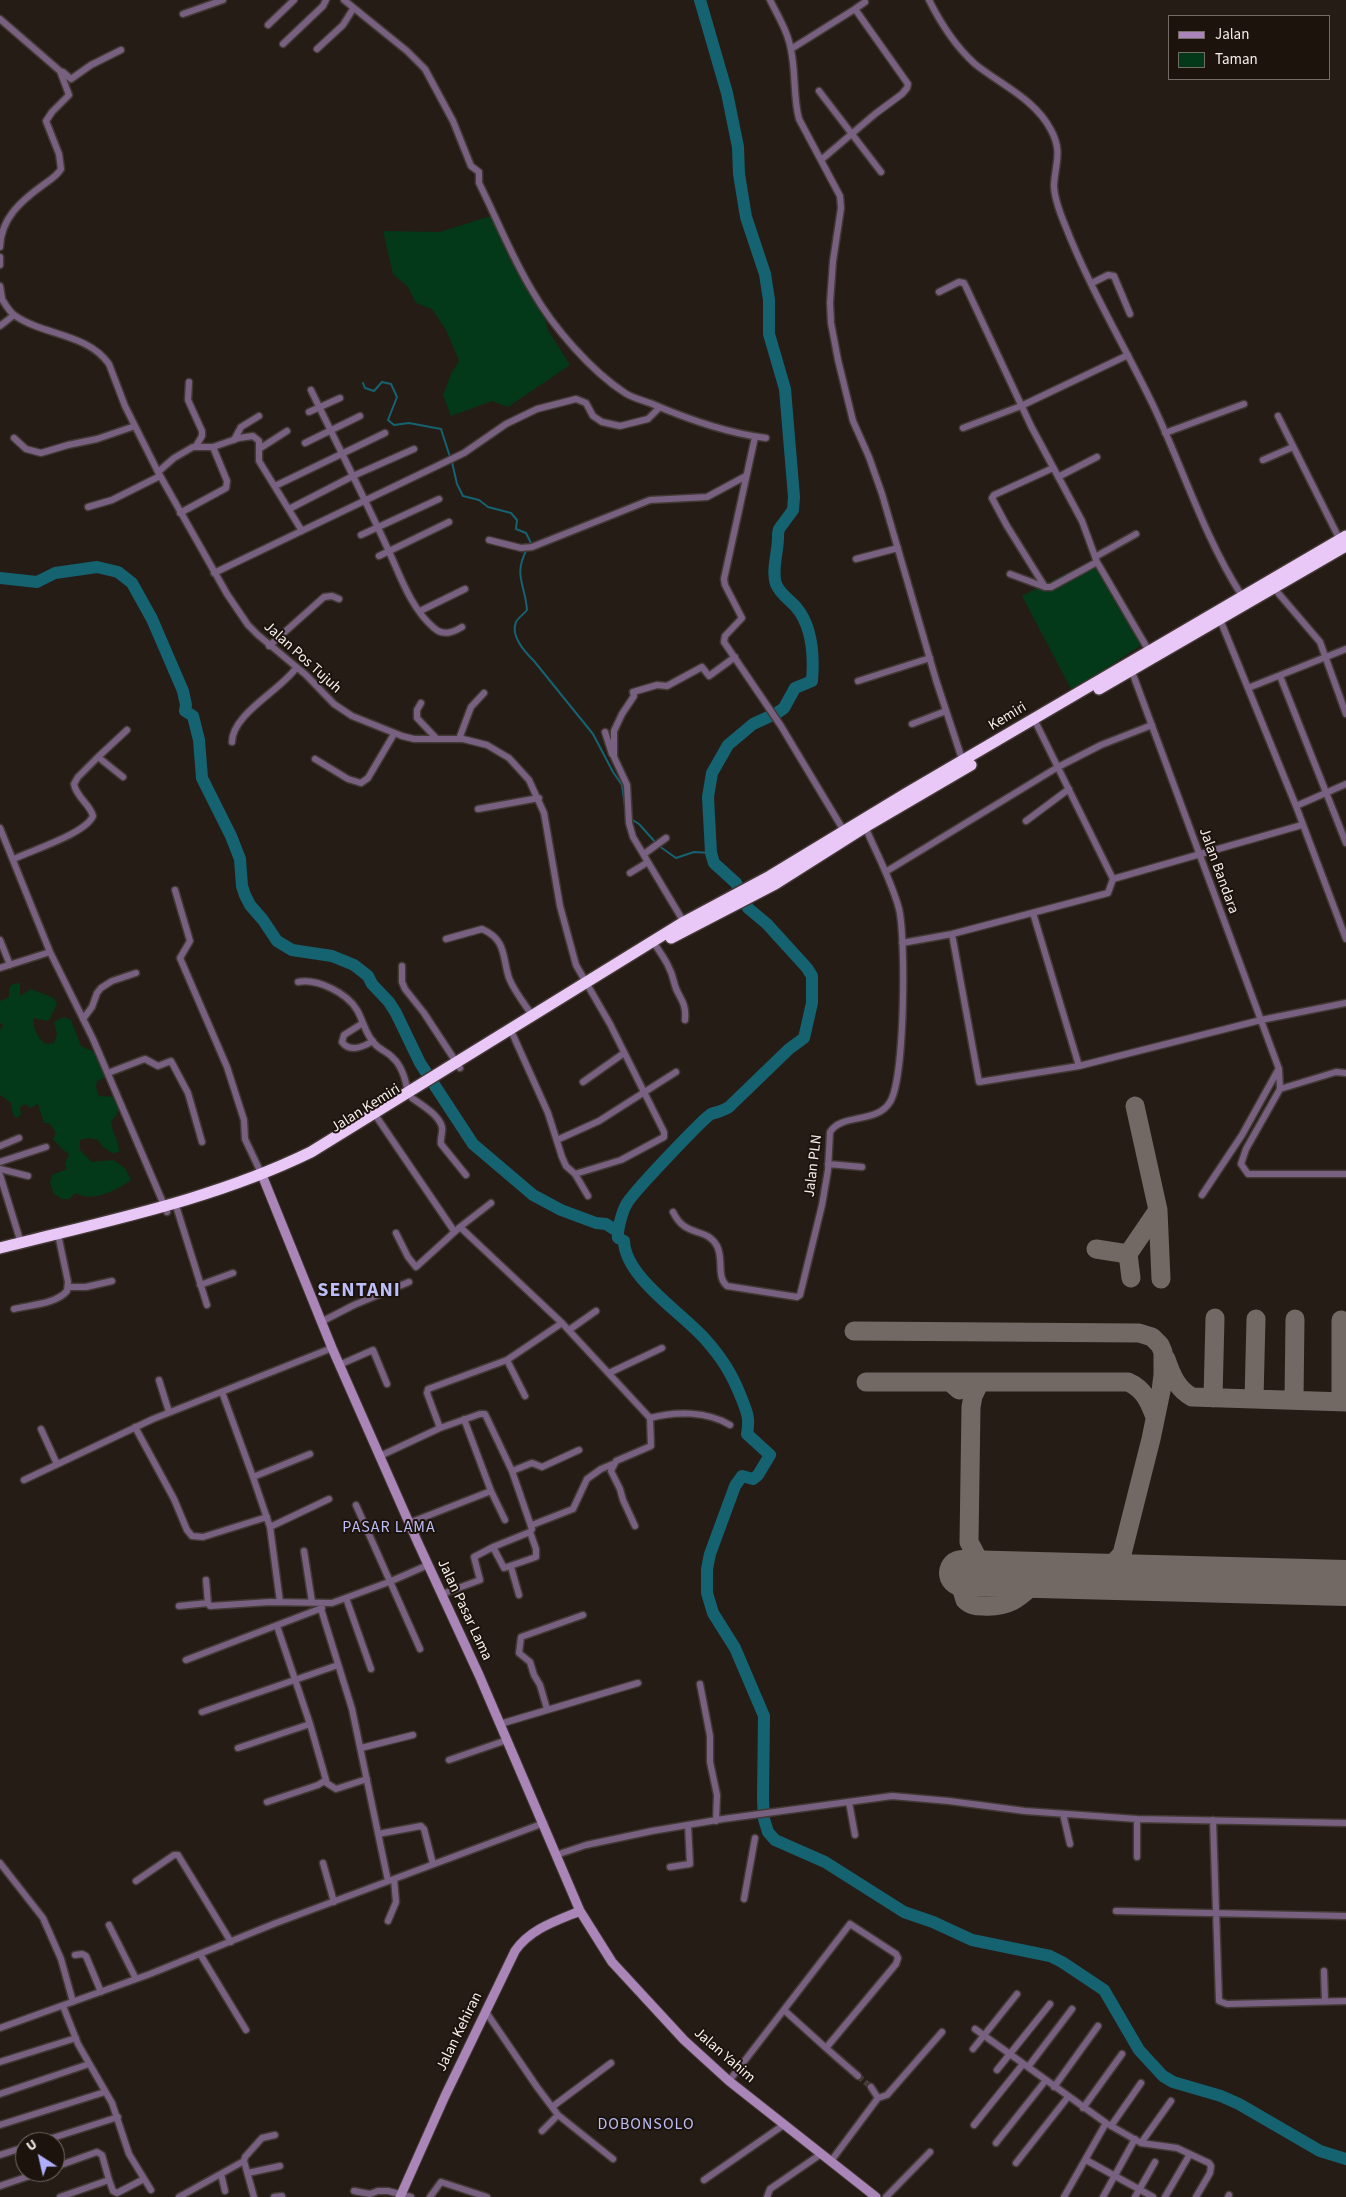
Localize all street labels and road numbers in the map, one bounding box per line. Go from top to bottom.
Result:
street label: Jalan Pos Tujuh [259,618,345,698]
street label: Kemiri [986,699,1030,735]
street label: Jalan Bandara [1194,826,1242,916]
street label: Jalan Kemiri [328,1081,404,1137]
street label: Jalan PLN [801,1134,827,1198]
street label: Jalan Pasar Lama [433,1557,495,1663]
street label: Jalan Kehiran [433,1989,487,2075]
street label: Jalan Yahim [690,2025,758,2087]

